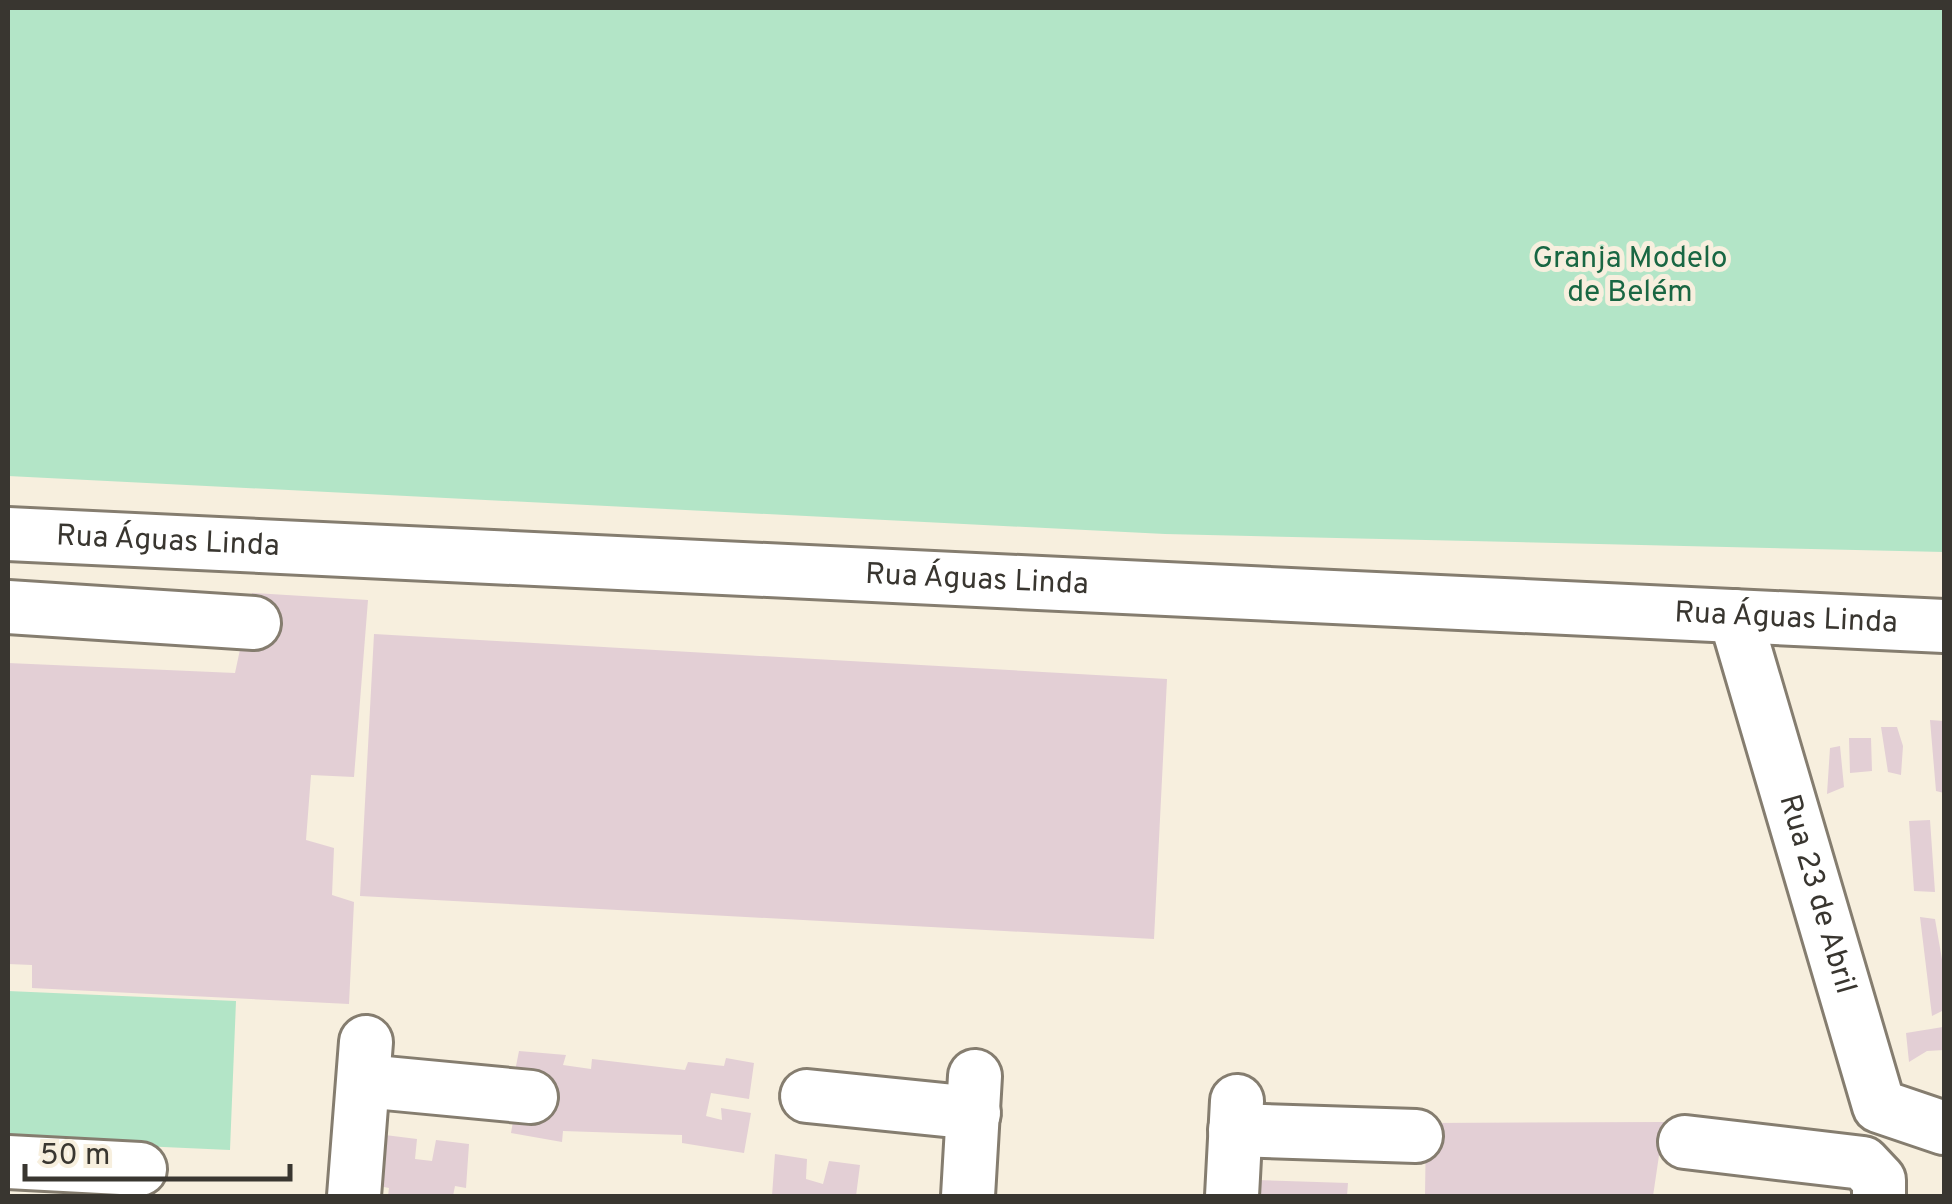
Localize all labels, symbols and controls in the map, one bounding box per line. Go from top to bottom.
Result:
park label: Granja Modelo de Belém [1532,241,1728,312]
street label: Rua Águas Linda [55,518,280,565]
street label: Rua Águas Linda [864,556,1089,604]
street label: Rua Águas Linda [1673,595,1899,642]
street label: Rua 23 de Abril [1770,790,1864,998]
scale bar [25,1119,290,1181]
text: 50 m [40,1138,110,1175]

